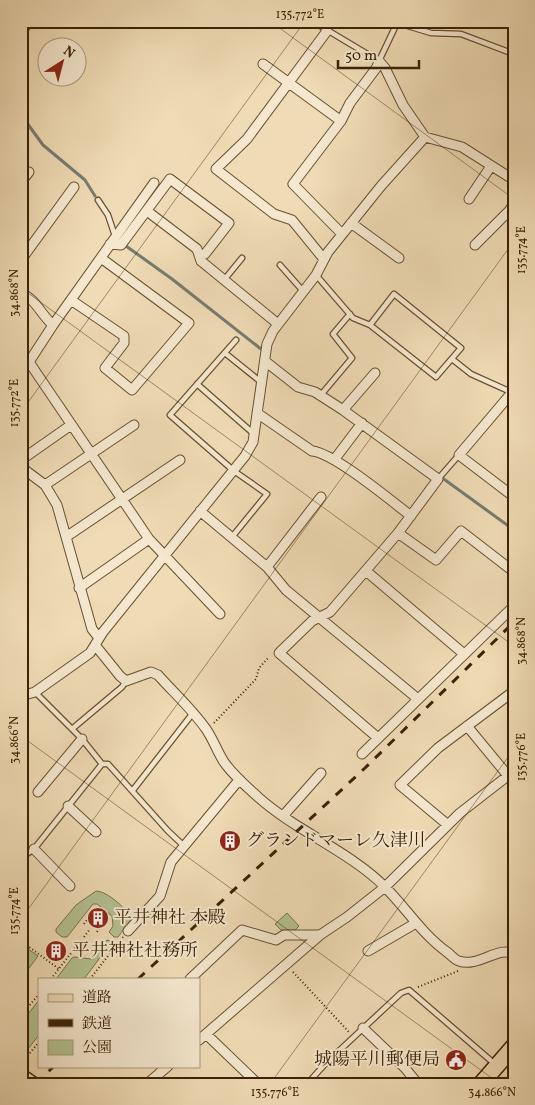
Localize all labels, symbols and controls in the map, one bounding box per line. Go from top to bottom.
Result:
text: 135.772°E [276,7,324,23]
north arrow [38,38,88,88]
scale bar [338,38,419,70]
text: N [59,42,78,63]
text: 50 m [345,46,377,67]
text: 135.774°E [514,226,530,274]
text: 34.868°N [7,269,23,317]
text: 135.772°E [7,379,23,427]
text: 34.868°N [514,617,530,665]
text: 34.866°N [7,716,23,764]
text: 135.776°E [514,733,530,781]
building icon: グランドマーレ久津川 [218,829,242,853]
place label: グランドマーレ久津川 [246,829,426,854]
text: 135.774°E [7,887,23,935]
building icon: 平井神社 本殿 [86,906,110,930]
place label: 平井神社 本殿 [114,906,226,931]
building icon: 平井神社社務所 [44,939,68,963]
place label: 平井神社社務所 [72,939,198,964]
legend [38,978,200,1068]
text: 道路 [82,988,112,1009]
text: 鉄道 [82,1014,112,1035]
text: 公園 [82,1038,112,1059]
place label: 城陽平川郵便局 [314,1048,440,1073]
public building icon: 城陽平川郵便局 [444,1048,468,1072]
text: 135.776°E [251,1085,299,1101]
text: 34.866°N [468,1085,516,1101]

